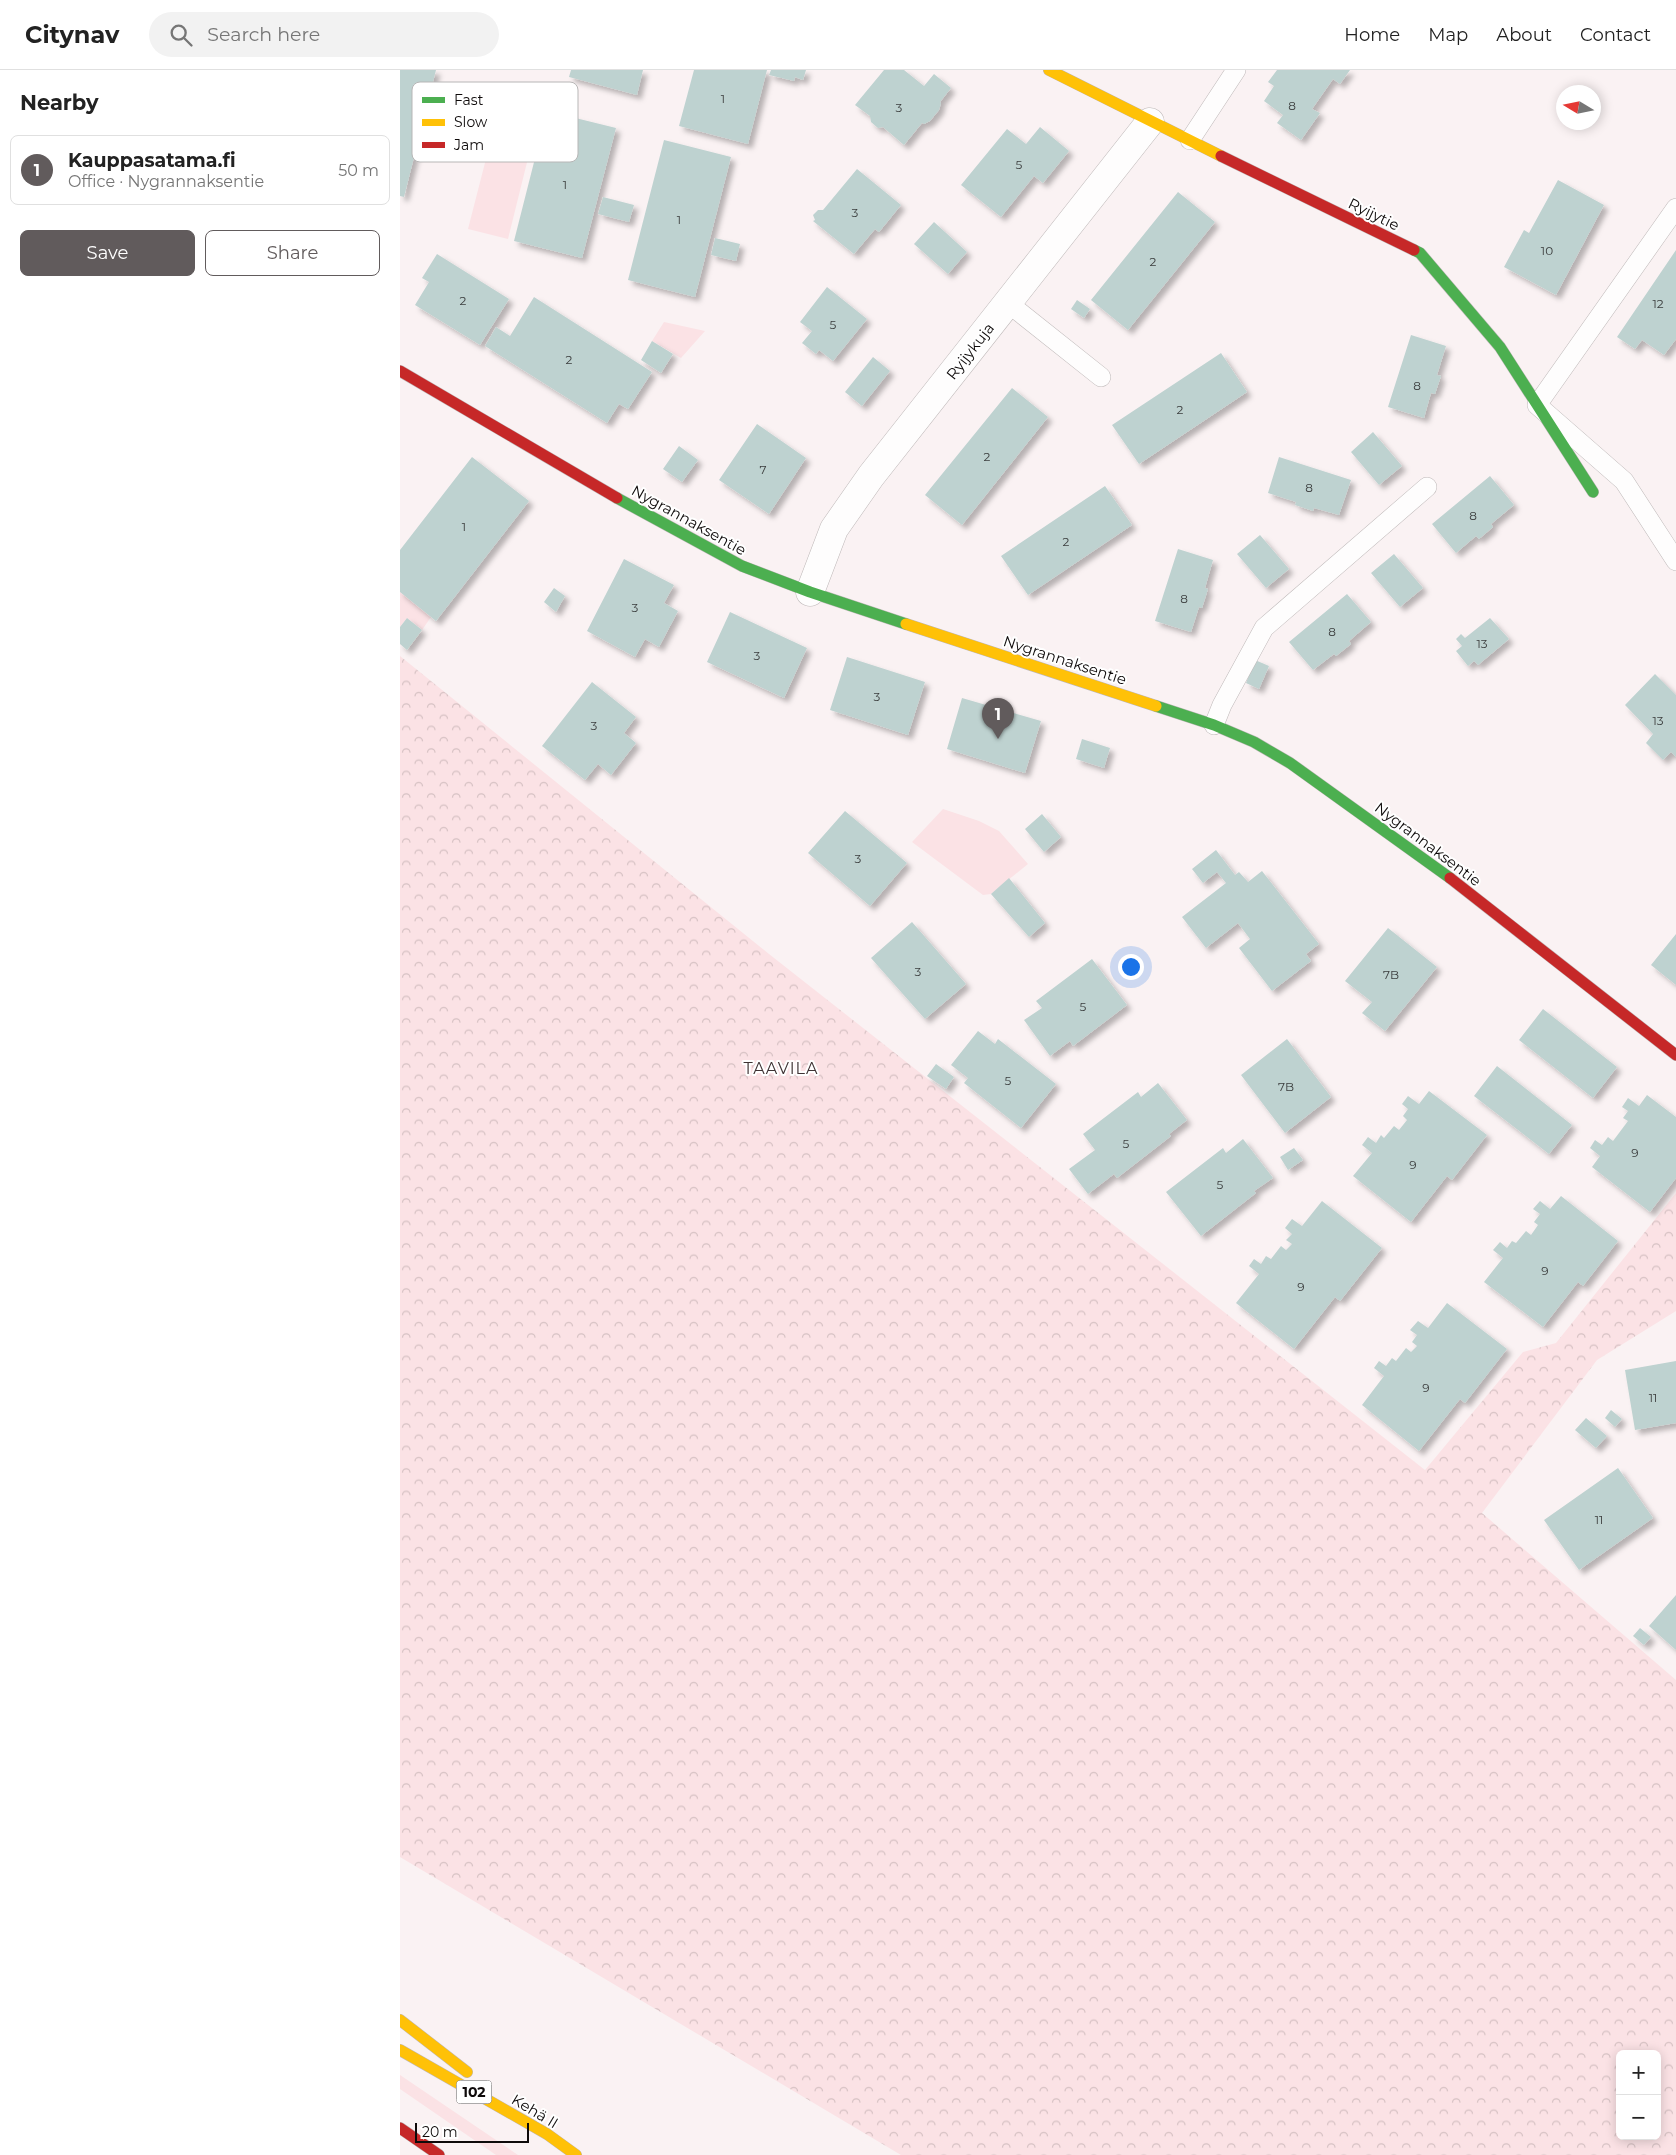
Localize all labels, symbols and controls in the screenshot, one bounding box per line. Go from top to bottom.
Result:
search box [149,12,499,57]
text: Citynav [25,20,119,49]
icon: search [167,21,195,49]
text: Search here [207,23,320,46]
text: Home [1344,24,1400,46]
text: Map [1428,24,1468,46]
text: About [1496,24,1552,46]
text: Contact [1580,24,1651,46]
legend [412,82,578,162]
north arrow [1556,85,1601,130]
text: Nearby [20,90,99,115]
text: Fast [454,91,484,109]
house number: 1 [721,91,725,106]
house number: 8 [1288,98,1296,113]
house number: 3 [896,100,903,115]
text: Slow [454,113,488,131]
text: Jam [453,136,484,154]
text: Kauppasatama.fi [68,149,236,172]
house number: 5 [1016,157,1023,172]
text: 1 [34,161,40,180]
text: 50 m [338,161,379,180]
text: Office · Nygrannaksentie [68,172,264,191]
house number: 1 [563,177,567,192]
street label: Ryijytie [1345,194,1403,234]
house number: 3 [852,205,859,220]
house number: 1 [677,212,681,227]
button: Save [20,230,195,276]
button: Share [205,230,380,276]
house number: 10 [1541,243,1553,258]
house number: 2 [1150,254,1157,269]
house number: 2 [460,293,467,308]
house number: 12 [1652,296,1664,311]
house number: 5 [830,317,837,332]
street label: Ryijykuja [942,319,998,383]
house number: 2 [566,352,573,367]
house number: 8 [1413,378,1421,393]
house number: 2 [1177,402,1184,417]
house number: 2 [984,449,991,464]
house number: 7 [759,462,767,477]
house number: 8 [1305,480,1313,495]
street label: Nygrannaksentie [628,481,750,559]
house number: 8 [1469,508,1477,523]
house number: 1 [462,519,466,534]
house number: 2 [1063,534,1070,549]
house number: 8 [1180,591,1188,606]
house number: 3 [632,600,639,615]
house number: 8 [1328,624,1336,639]
street label: Nygrannaksentie [1001,631,1129,689]
house number: 13 [1476,636,1488,651]
house number: 3 [754,648,761,663]
house number: 3 [874,689,881,704]
pin: 1 [982,698,1014,739]
house number: 13 [1652,713,1664,728]
house number: 3 [591,718,598,733]
street label: Nygrannaksentie [1371,798,1485,890]
house number: 3 [855,851,862,866]
your location [1118,954,1144,980]
house number: 3 [915,964,922,979]
house number: 7B [1383,967,1399,982]
house number: 5 [1080,999,1087,1014]
district label: TAAVILA [744,1059,818,1078]
house number: 5 [1005,1073,1012,1088]
house number: 7B [1278,1079,1294,1094]
house number: 5 [1123,1136,1130,1151]
house number: 9 [1631,1145,1639,1160]
house number: 9 [1409,1157,1417,1172]
house number: 5 [1217,1177,1224,1192]
house number: 9 [1541,1263,1549,1278]
house number: 9 [1297,1279,1305,1294]
house number: 9 [1422,1380,1430,1395]
house number: 11 [1649,1390,1657,1405]
house number: 11 [1595,1512,1603,1527]
map controls [1616,2050,1661,2140]
button: + [1616,2050,1661,2095]
road number: 102 [456,2080,492,2104]
street label: Kehä II [508,2090,562,2132]
button: − [1616,2095,1661,2140]
scale bar [415,2120,529,2143]
text: 20 m [422,2123,458,2141]

